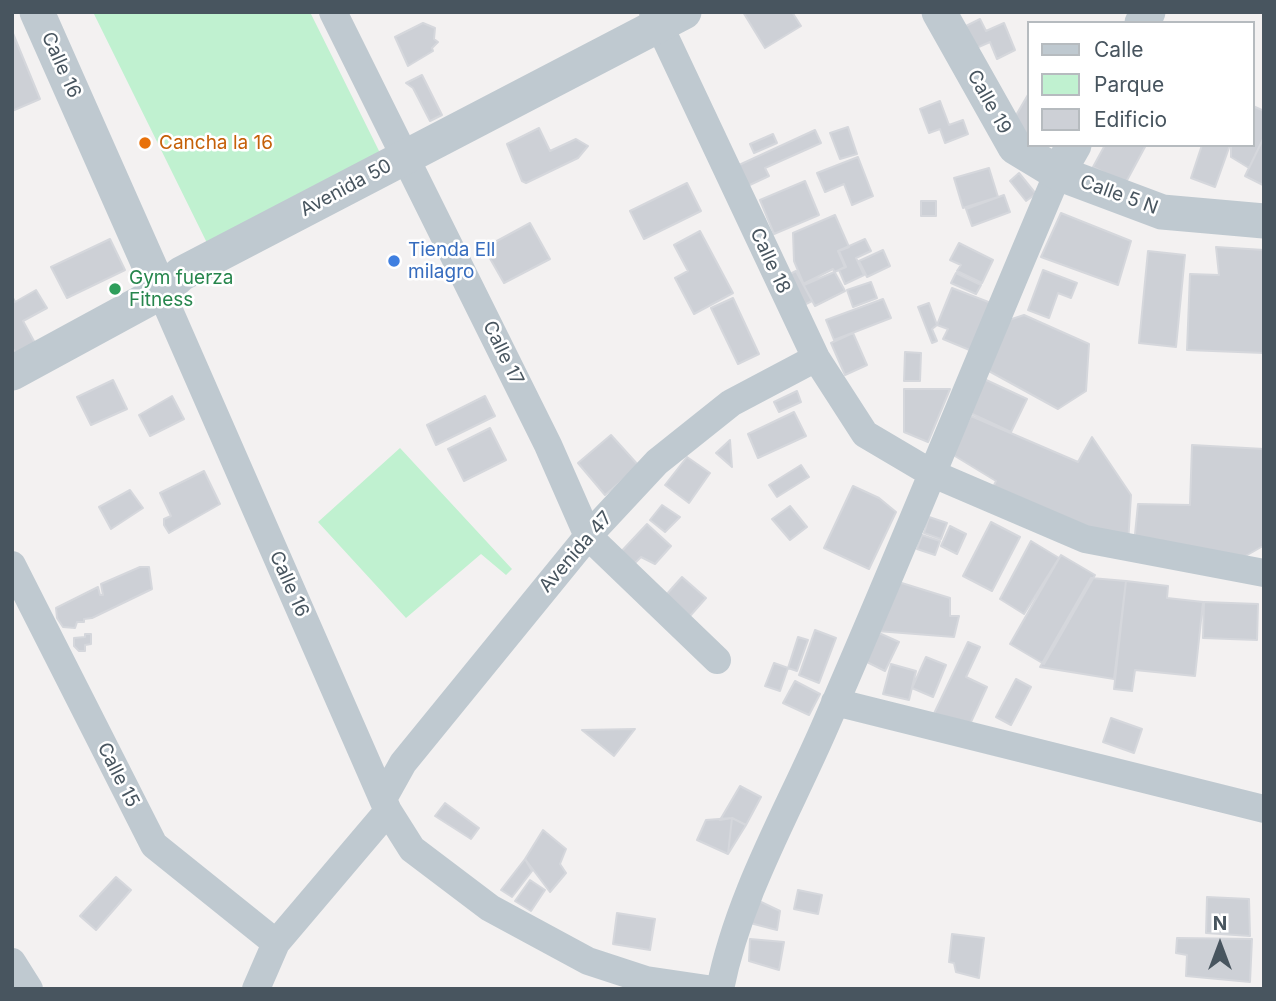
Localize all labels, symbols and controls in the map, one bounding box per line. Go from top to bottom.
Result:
legend [1028,21,1255,147]
street label: Calle 16 [36,29,86,101]
text: Calle [1094,37,1144,62]
street label: Calle 19 [962,66,1016,138]
text: Parque [1094,72,1164,97]
text: Edificio [1094,107,1167,132]
place label: Cancha la 16 [159,132,273,154]
marker: Cancha la 16 [137,135,153,151]
street label: Avenida 50 [296,154,396,222]
street label: Calle 5 N [1077,170,1161,220]
street label: Calle 18 [745,225,795,297]
place label: Tienda Ell milagro [408,239,495,283]
marker: Tienda Ell milagro [386,253,402,269]
place label: Gym fuerza Fitness [129,267,233,311]
marker: Gym fuerza Fitness [107,281,123,297]
street label: Calle 17 [478,317,528,389]
street label: Avenida 47 [535,507,617,597]
street label: Calle 16 [264,548,314,620]
street label: Calle 15 [92,739,144,811]
north arrow [1185,910,1255,980]
text: N [1213,912,1227,935]

